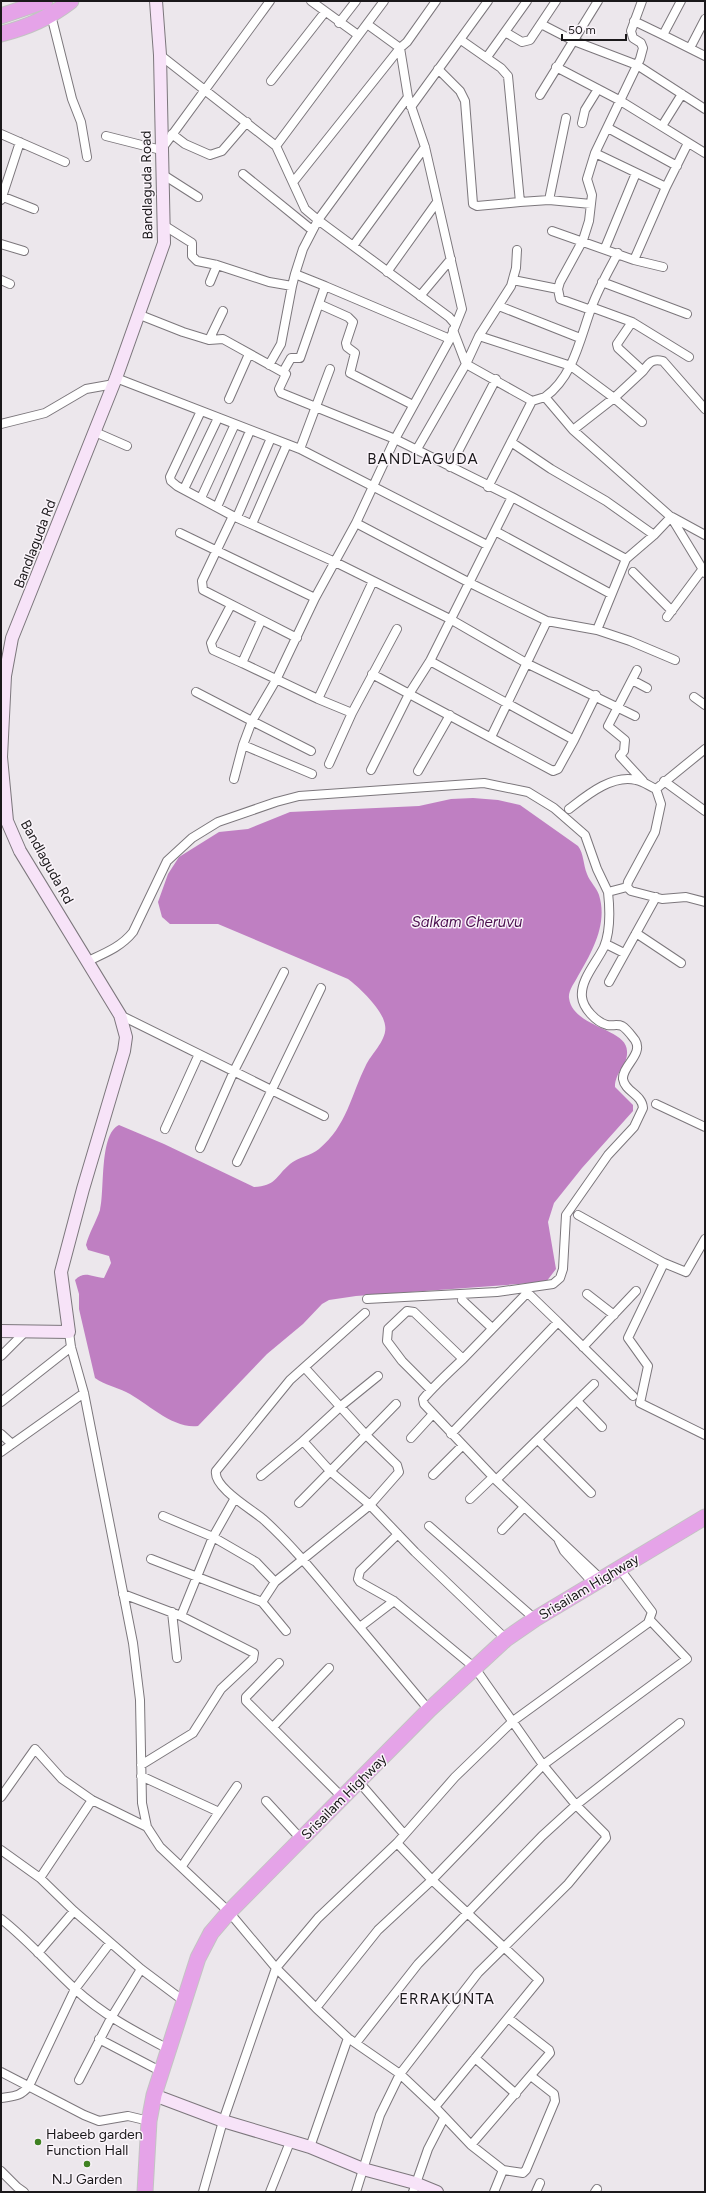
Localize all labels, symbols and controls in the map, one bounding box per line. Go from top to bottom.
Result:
scale bar [562,16,626,42]
text: 50 m [568,23,596,37]
street label: Bandlaguda Road [138,130,156,240]
district label: BANDLAGUDA [367,450,479,468]
street label: Bandlaguda Rd [10,497,60,591]
street label: Bandlaguda Rd [17,817,77,907]
water label: Salkam Cheruvu [412,913,522,931]
street label: Srisailam Highway [536,1550,643,1624]
street label: Srisailam Highway [298,1750,391,1843]
district label: ERRAKUNTA [399,1990,495,2008]
place label: Habeeb garden Function Hall [46,2126,143,2159]
marker: Habeeb garden Function Hall [33,2137,43,2147]
marker: N.J Garden [82,2159,92,2169]
place label: N.J Garden [52,2171,122,2188]

